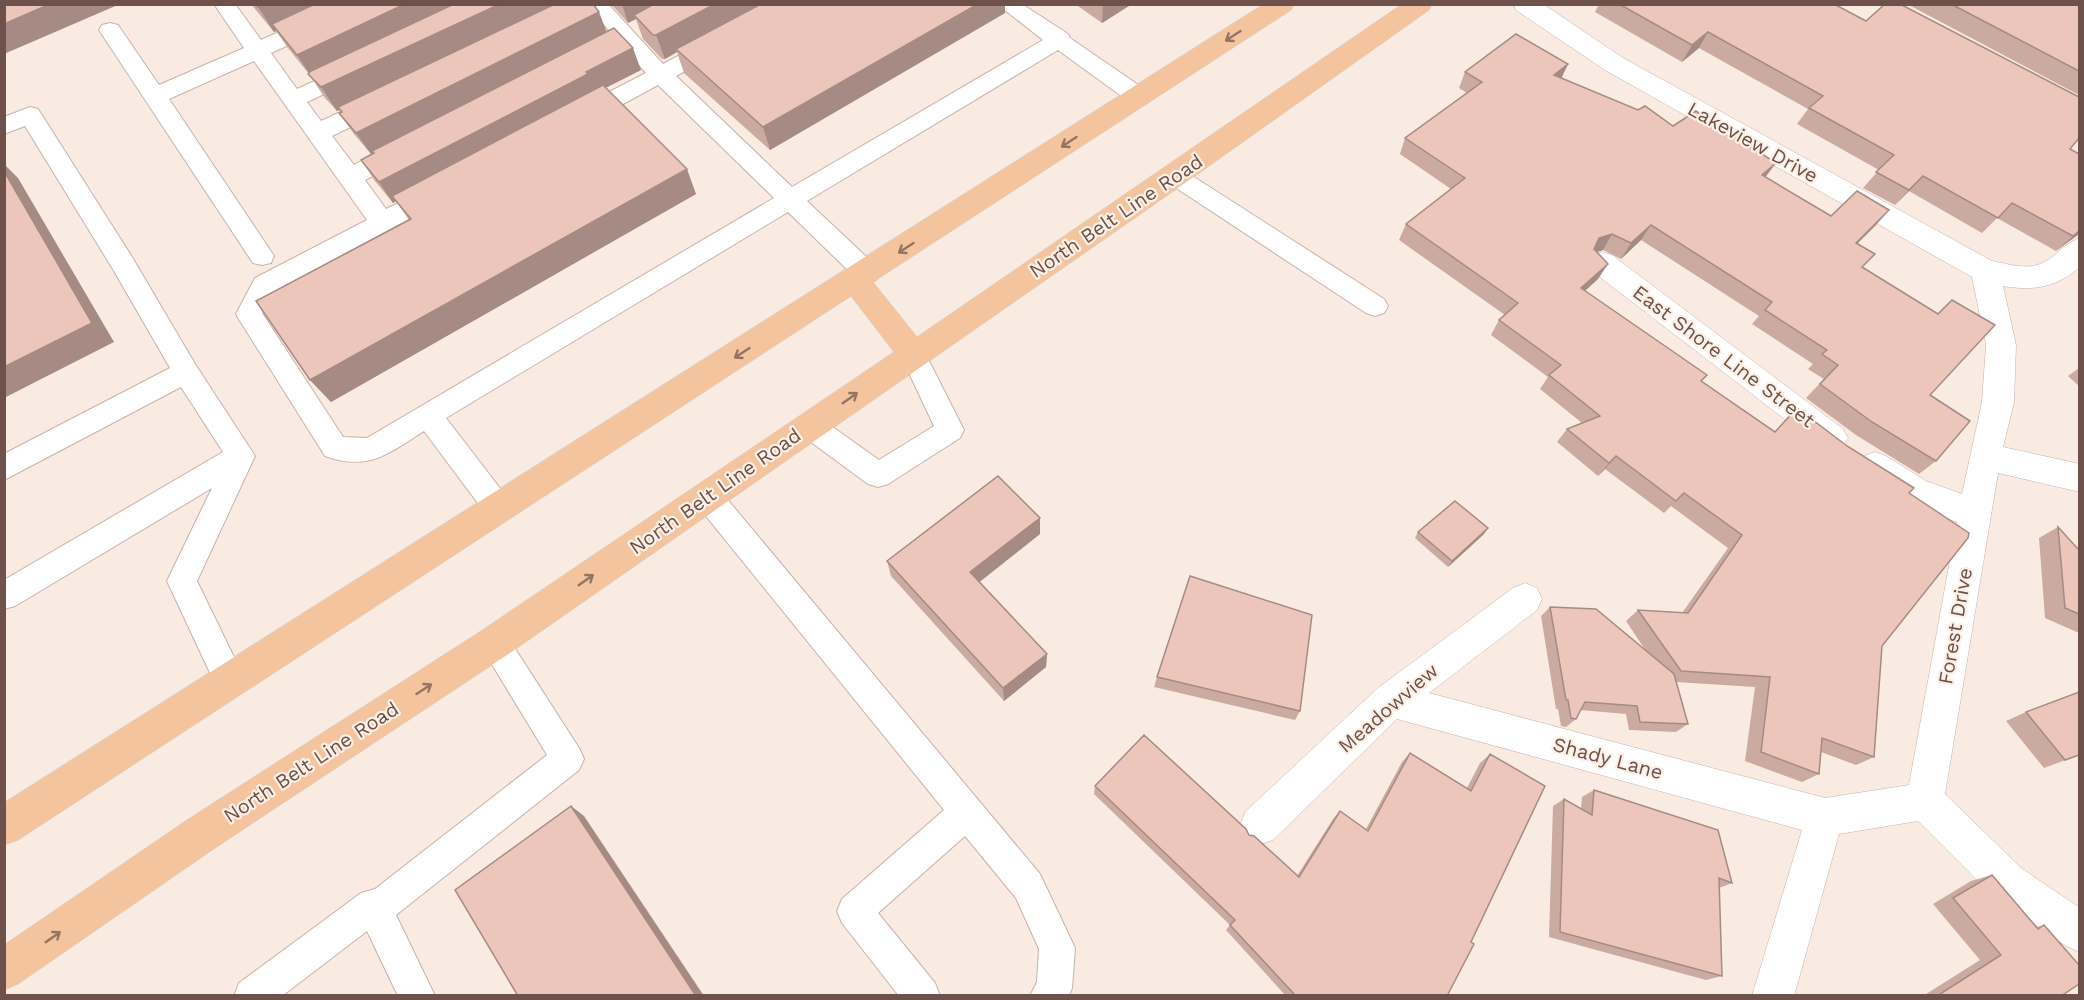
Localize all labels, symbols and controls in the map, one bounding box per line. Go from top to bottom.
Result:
one-way arrow [1225,31,1242,43]
street label: Lakeview Drive [1684,96,1822,188]
one-way arrow [1061,136,1078,148]
street label: North Belt Line Road [1025,149,1207,283]
one-way arrow [898,242,914,254]
street label: East Shore Line Street [1628,280,1820,433]
one-way arrow [733,347,750,360]
one-way arrow [842,392,858,404]
street label: North Belt Line Road [625,423,805,559]
street label: Forest Drive [1933,566,1977,686]
one-way arrow [577,574,594,586]
street label: Meadowview [1333,658,1443,758]
one-way arrow [415,683,432,695]
street label: North Belt Line Road [219,696,403,828]
street label: Shady Lane [1550,732,1666,784]
one-way arrow [44,931,60,943]

